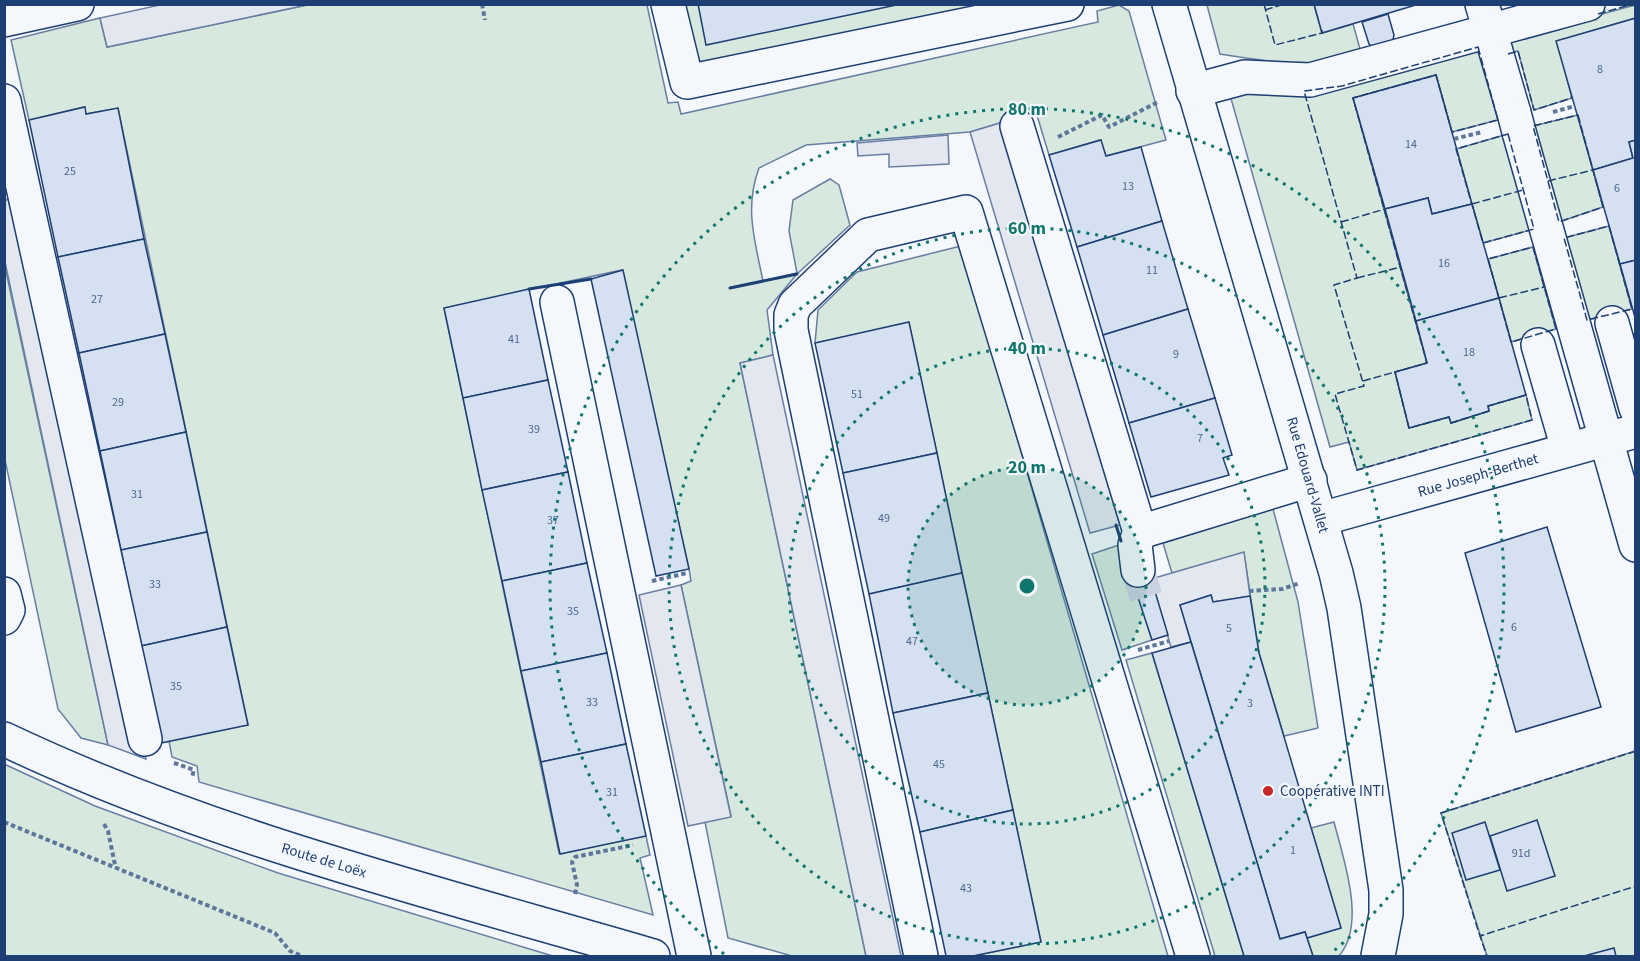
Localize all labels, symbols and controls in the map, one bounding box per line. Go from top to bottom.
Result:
house number: 8 [1597,61,1603,78]
text: 80 m [1008,97,1046,122]
house number: 14 [1405,136,1417,153]
house number: 25 [64,163,76,180]
house number: 13 [1122,178,1134,195]
house number: 6 [1614,180,1620,197]
text: 60 m [1008,216,1046,241]
house number: 16 [1438,255,1450,272]
house number: 11 [1146,262,1158,279]
house number: 27 [91,291,103,308]
house number: 41 [508,331,520,348]
text: 40 m [1008,336,1046,361]
house number: 18 [1463,344,1475,361]
house number: 9 [1173,346,1179,363]
house number: 51 [851,386,863,403]
house number: 29 [112,394,124,411]
street label: Rue Edouard-Vallet [1281,415,1334,536]
house number: 39 [528,421,540,438]
house number: 7 [1197,430,1203,447]
street label: Rue Joseph-Berthet [1415,448,1541,503]
text: 20 m [1008,455,1046,480]
house number: 31 [131,486,143,503]
house number: 49 [878,510,890,527]
house number: 37 [547,512,559,529]
house number: 33 [149,576,161,593]
centre of rings [1017,576,1037,596]
house number: 35 [567,603,579,620]
house number: 6 [1511,619,1517,636]
house number: 5 [1226,620,1232,637]
house number: 47 [906,633,918,650]
house number: 35 [170,678,182,695]
house number: 33 [586,694,598,711]
house number: 3 [1247,695,1253,712]
house number: 45 [933,756,945,773]
place label: Coopérative INTI [1280,781,1385,802]
house number: 31 [606,784,618,801]
marker: Coopérative INTI [1261,784,1275,798]
street label: Route de Loëx [279,838,369,883]
house number: 1 [1290,842,1296,859]
house number: 91d [1512,845,1530,862]
house number: 43 [960,880,972,897]

